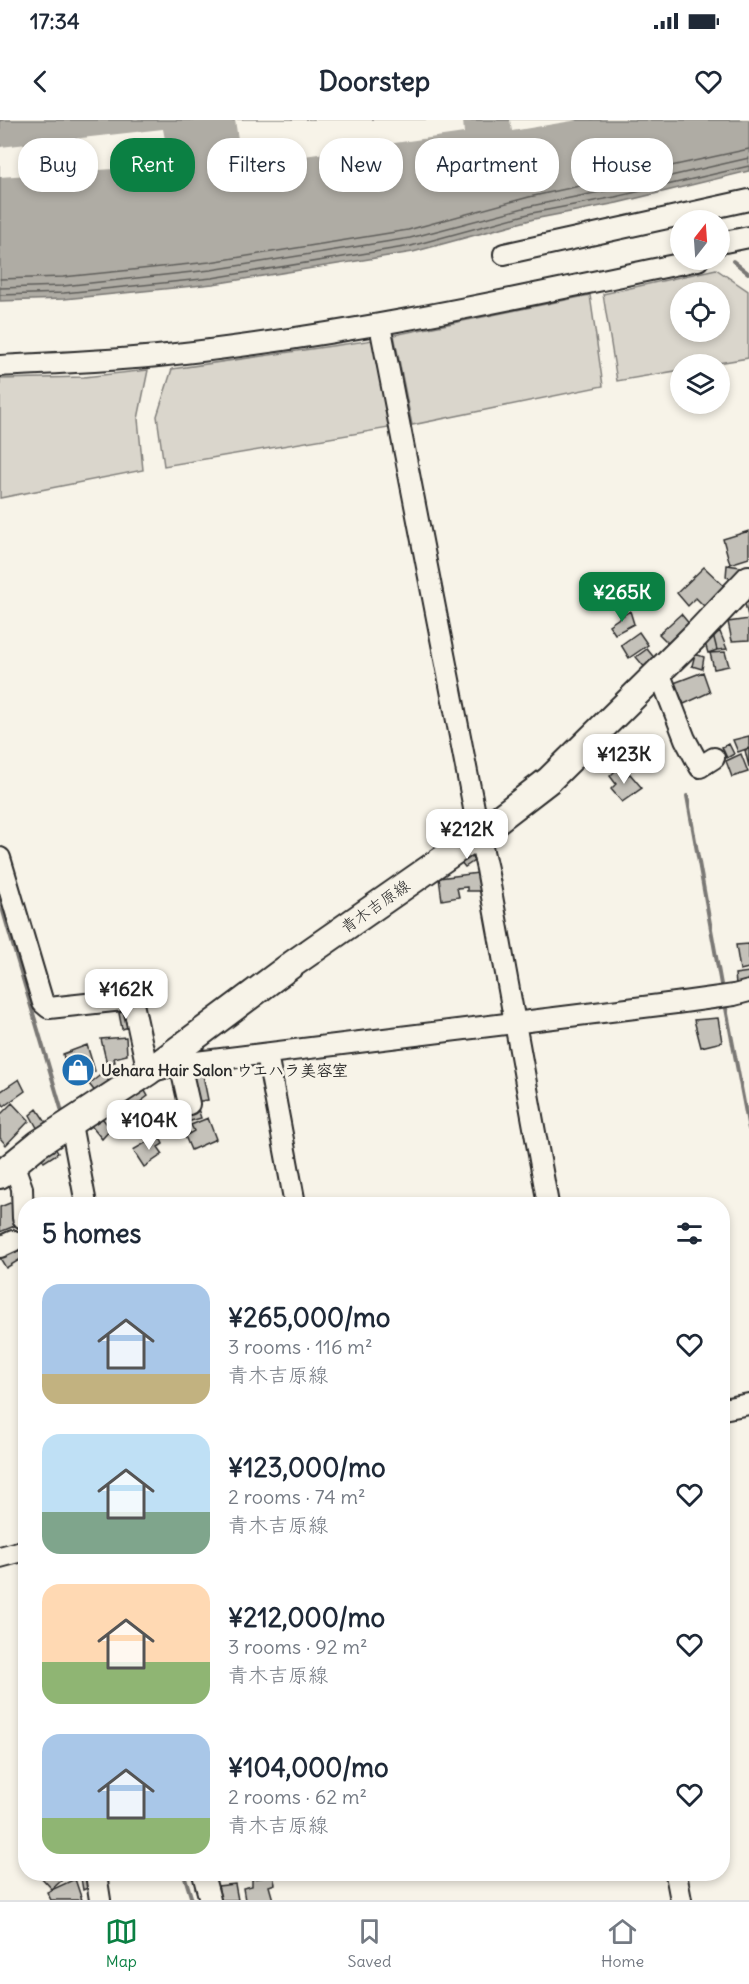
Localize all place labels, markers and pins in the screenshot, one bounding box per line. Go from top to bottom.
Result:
pin: ¥265K [580,572,664,623]
pin: ¥123K [582,734,666,785]
pin: ¥212K [425,809,509,860]
pin: ¥162K [84,969,168,1020]
shop icon: Uehara Hair Salon ウエハラ美容室 [60,1052,96,1088]
place label: Uehara Hair Salon ウエハラ美容室 [101,1060,348,1080]
pin: ¥104K [107,1100,191,1151]

